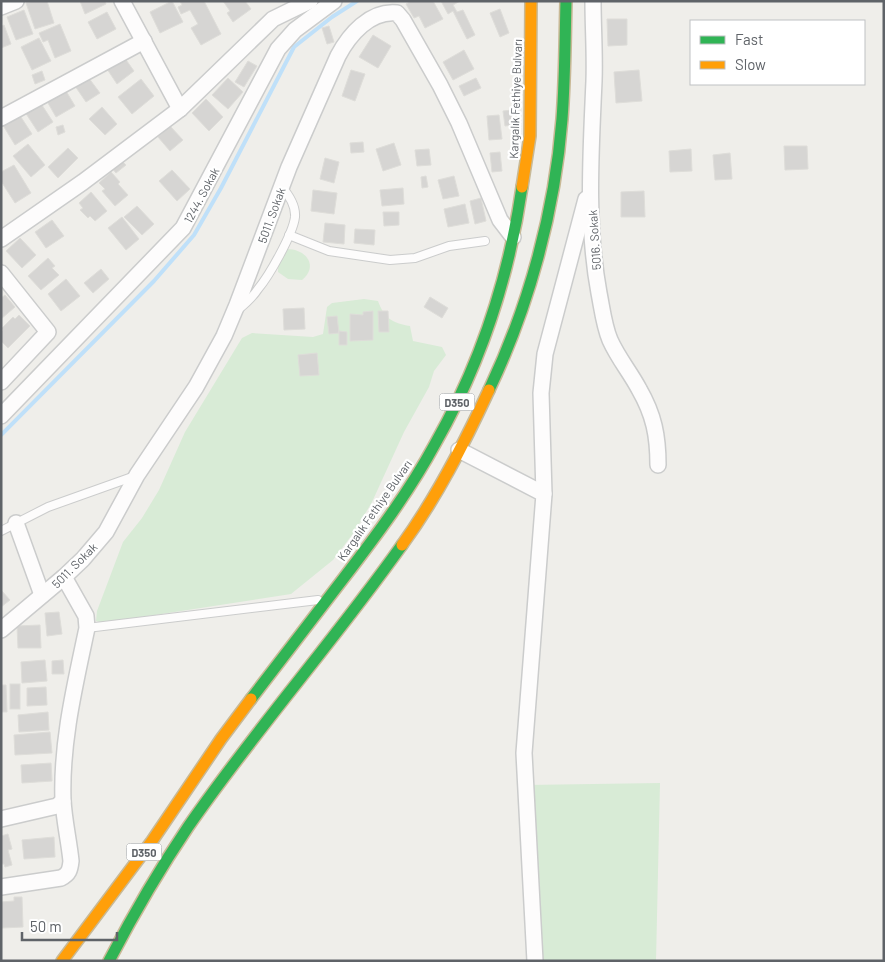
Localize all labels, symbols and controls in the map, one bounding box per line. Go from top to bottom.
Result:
legend [690,20,865,85]
text: Fast [735,30,763,48]
street label: Kargalık Fethiye Bulvarı [506,39,524,159]
text: Slow [735,55,766,73]
street label: 1244. Sokak [180,165,222,225]
street label: 5011. Sokak [254,185,288,245]
street label: 5016. Sokak [585,209,603,271]
road number: D350 [440,394,474,411]
street label: Kargalık Fethiye Bulvarı [334,457,414,563]
street label: 5011. Sokak [48,539,100,591]
road number: D350 [126,844,162,860]
scale bar [22,910,118,942]
text: 50 m [30,917,62,935]

